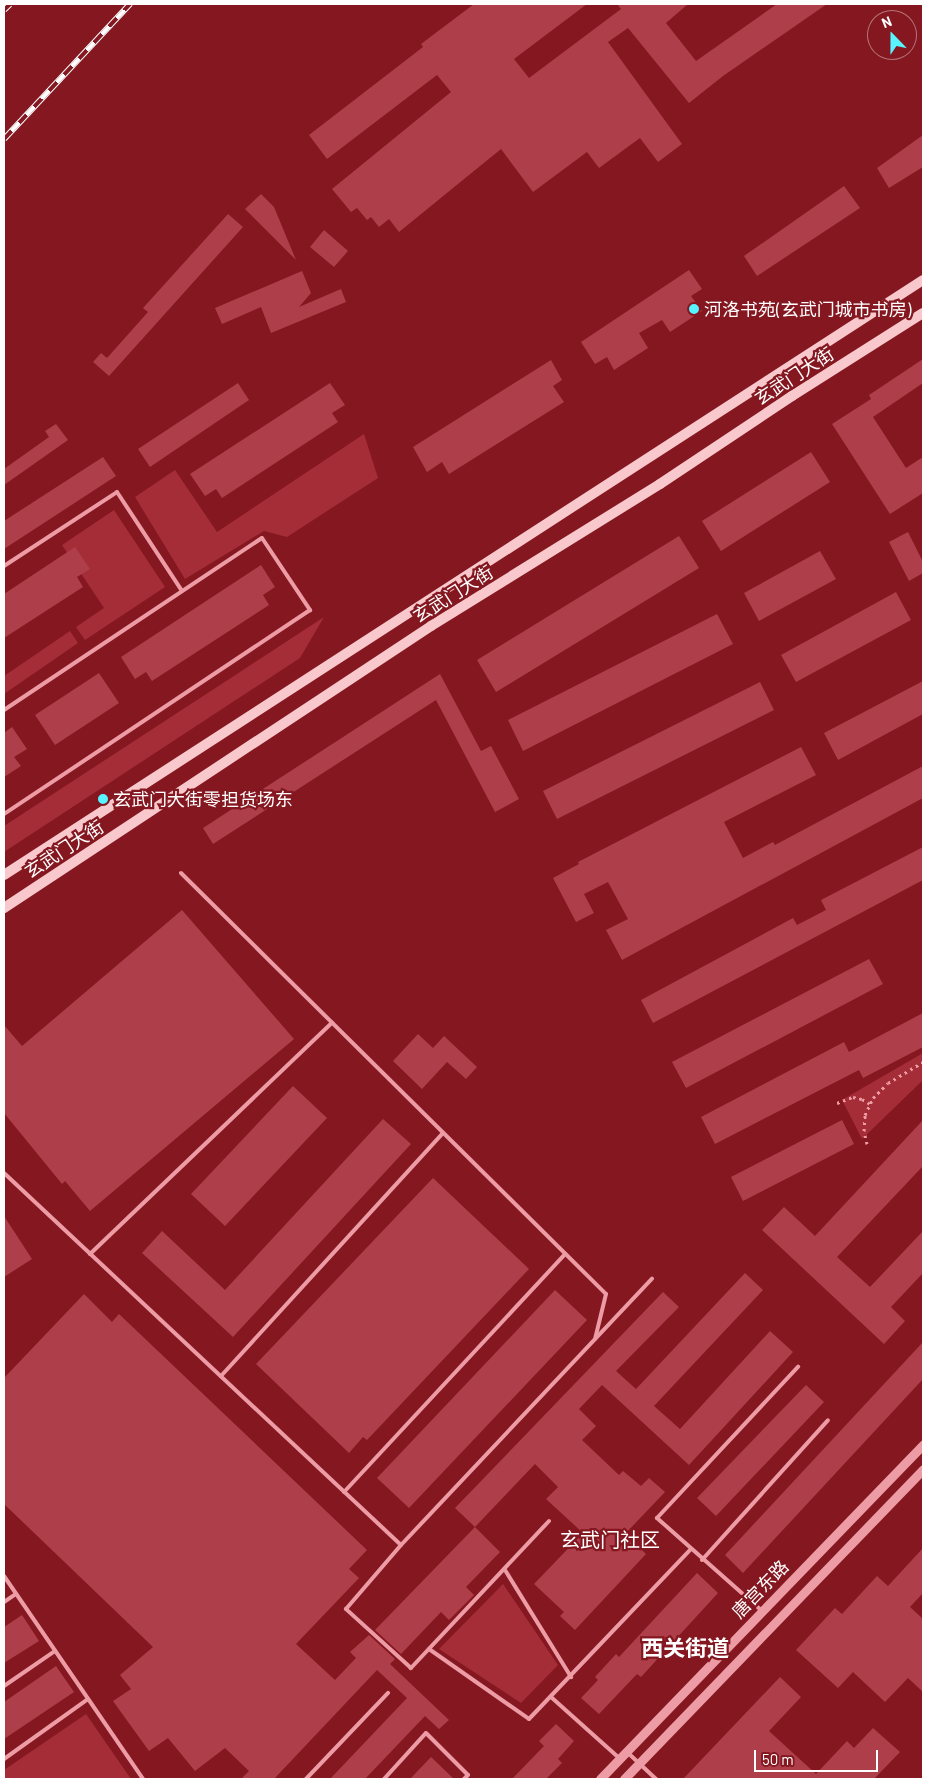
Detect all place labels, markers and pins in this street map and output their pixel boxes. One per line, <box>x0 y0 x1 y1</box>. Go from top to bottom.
place label: 河洛书苑(玄武门城市书房) <box>704 298 911 320</box>
marker: 河洛书苑(玄武门城市书房) <box>688 303 700 315</box>
place label: 玄武门大街零担货场东 <box>113 788 293 810</box>
marker: 玄武门大街零担货场东 <box>97 793 109 805</box>

